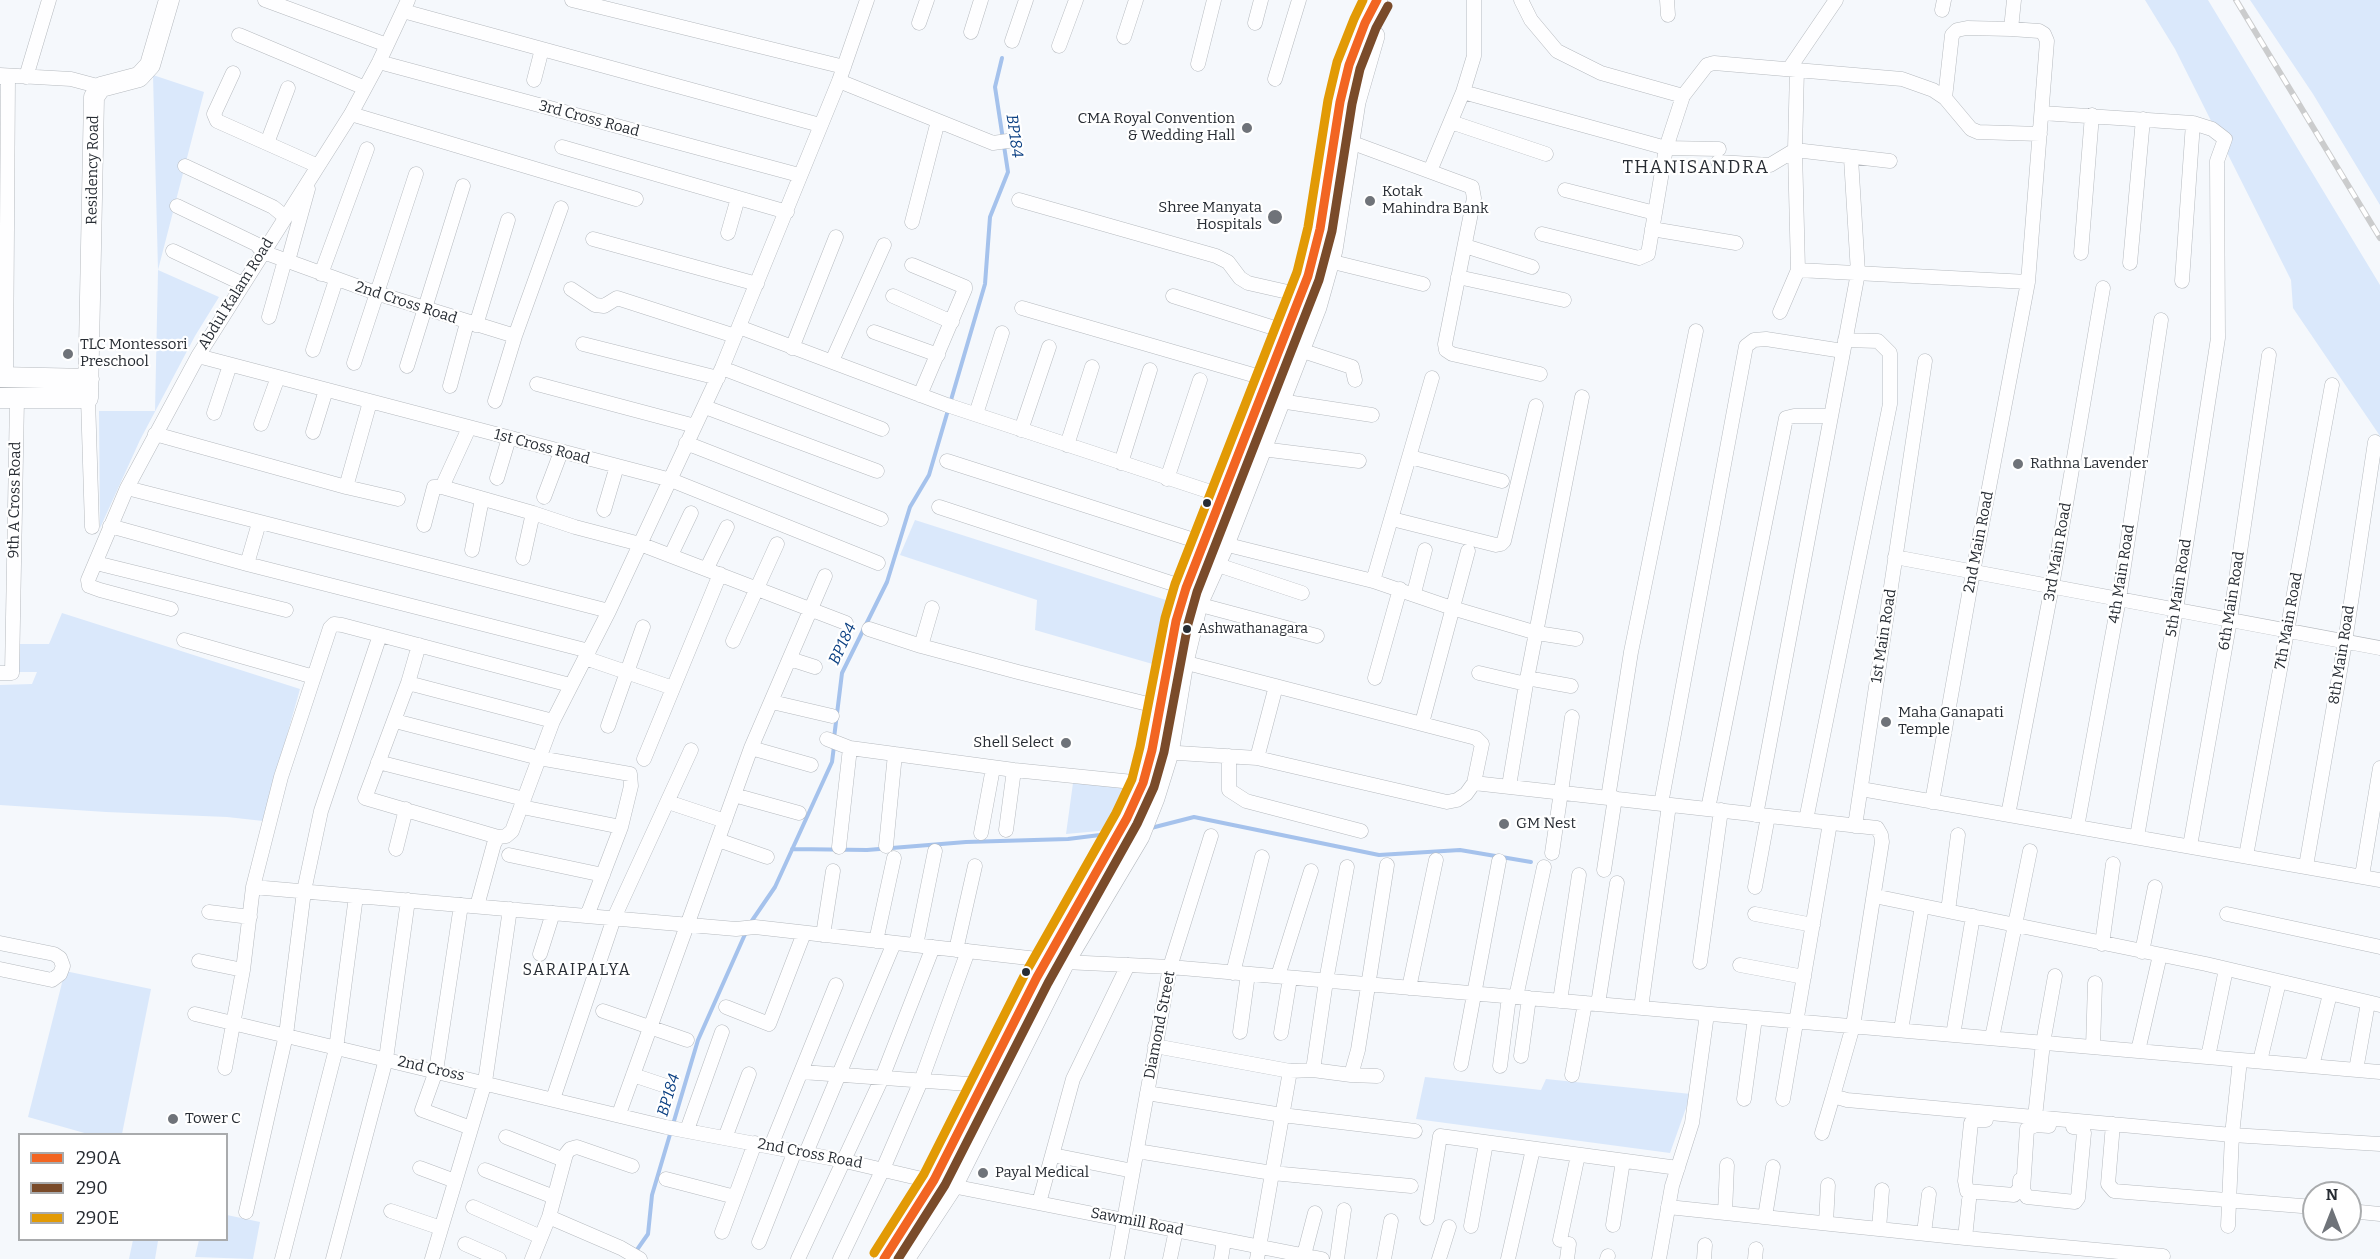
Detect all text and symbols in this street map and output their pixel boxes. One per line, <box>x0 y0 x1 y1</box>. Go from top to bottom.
street label: 3rd Cross Road <box>537 97 641 141</box>
place label: CMA Royal Convention & Wedding Hall <box>1077 110 1235 145</box>
water label: BP184 <box>1001 113 1027 159</box>
street label: Residency Road <box>83 115 103 225</box>
marker: CMA Royal Convention & Wedding Hall <box>1240 121 1254 135</box>
district label: THANISANDRA <box>1623 157 1769 179</box>
place label: Kotak Mahindra Bank <box>1382 183 1488 218</box>
marker: Kotak Mahindra Bank <box>1363 194 1377 208</box>
place label: Shree Manyata Hospitals <box>1158 199 1262 234</box>
marker: Shree Manyata Hospitals <box>1266 208 1284 226</box>
street label: Abdul Kalam Road <box>195 235 277 353</box>
street label: 2nd Cross Road <box>353 278 459 328</box>
place label: TLC Montessori Preschool <box>80 336 187 371</box>
marker: TLC Montessori Preschool <box>61 347 75 361</box>
street label: 1st Cross Road <box>492 426 592 468</box>
street label: 9th A Cross Road <box>5 441 25 559</box>
place label: Rathna Lavender <box>2030 455 2148 473</box>
marker: Rathna Lavender <box>2011 457 2025 471</box>
street label: 2nd Main Road <box>1960 490 1998 594</box>
unlabelled marker <box>1201 497 1213 509</box>
street label: 3rd Main Road <box>2040 501 2076 603</box>
street label: 4th Main Road <box>2105 523 2139 625</box>
street label: 5th Main Road <box>2162 538 2196 638</box>
street label: 6th Main Road <box>2215 550 2249 652</box>
street label: 7th Main Road <box>2272 571 2306 671</box>
street label: 1st Main Road <box>1868 588 1900 684</box>
street label: 8th Main Road <box>2325 604 2359 706</box>
water label: BP184 <box>825 620 861 668</box>
place label: Ashwathanagara <box>1198 621 1308 637</box>
marker: Ashwathanagara <box>1181 623 1193 635</box>
place label: Maha Ganapati Temple <box>1898 704 2004 739</box>
marker: Maha Ganapati Temple <box>1879 715 1893 729</box>
place label: Shell Select <box>973 734 1054 752</box>
marker: Shell Select <box>1059 736 1073 750</box>
place label: GM Nest <box>1516 815 1576 833</box>
marker: GM Nest <box>1497 817 1511 831</box>
district label: SARAIPALYA <box>523 961 631 981</box>
unlabelled marker <box>1020 966 1032 978</box>
street label: Diamond Street <box>1141 969 1179 1081</box>
street label: 2nd Cross <box>396 1053 466 1085</box>
water label: BP184 <box>653 1071 685 1119</box>
place label: Tower C <box>185 1110 241 1128</box>
marker: Tower C <box>166 1112 180 1126</box>
legend <box>18 1133 228 1241</box>
street label: 2nd Cross Road <box>756 1135 864 1173</box>
text: 290A <box>76 1147 121 1169</box>
place label: Payal Medical <box>995 1164 1089 1182</box>
marker: Payal Medical <box>976 1166 990 1180</box>
text: 290 <box>76 1177 108 1199</box>
north arrow <box>2302 1181 2362 1241</box>
text: N <box>2326 1185 2338 1204</box>
street label: Sawmill Road <box>1089 1204 1185 1240</box>
text: 290E <box>76 1207 119 1229</box>

